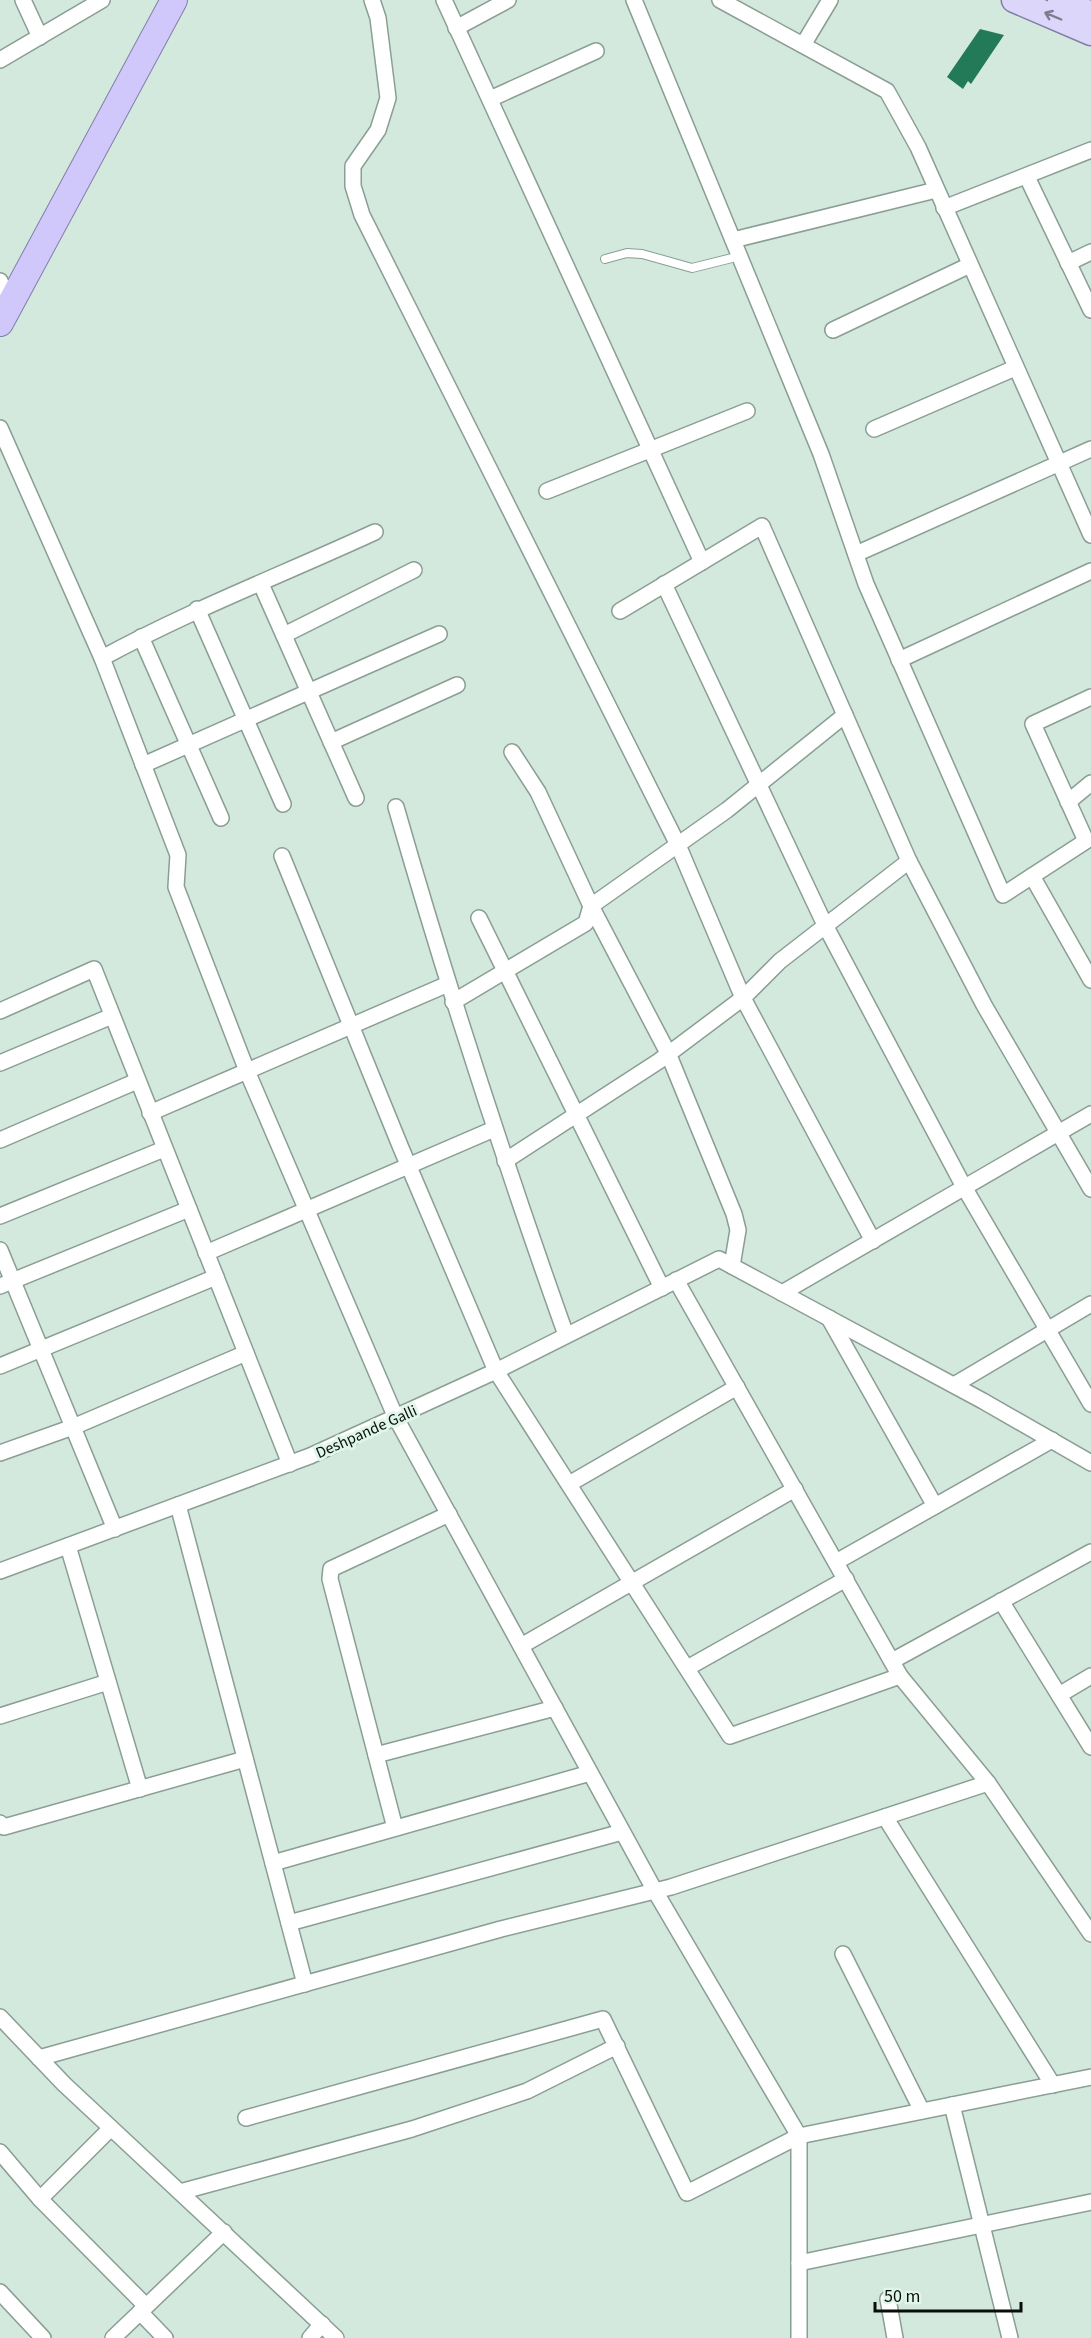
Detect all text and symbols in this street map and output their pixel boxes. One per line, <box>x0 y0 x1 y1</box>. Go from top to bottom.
one-way arrow <box>1044 10 1062 22</box>
street label: Deshpande Galli <box>312 1400 421 1464</box>
scale bar <box>875 2275 1020 2313</box>
text: 50 m <box>884 2284 920 2309</box>

